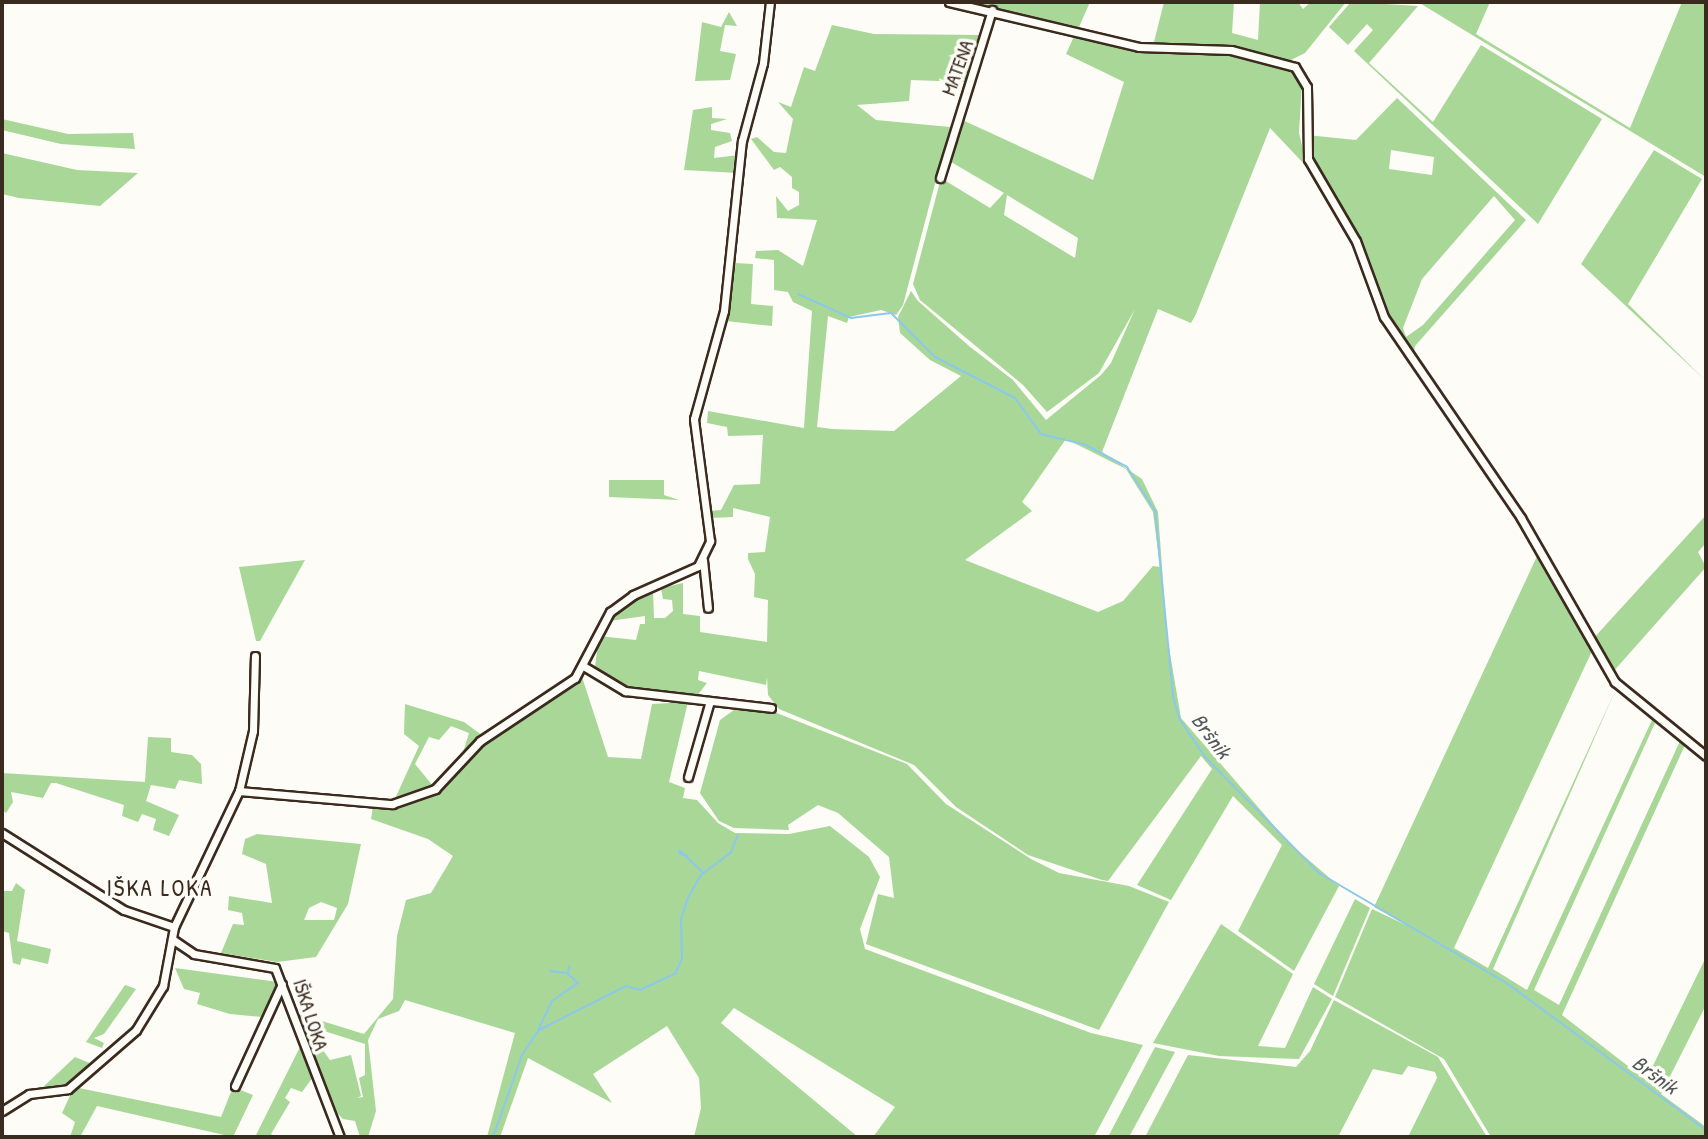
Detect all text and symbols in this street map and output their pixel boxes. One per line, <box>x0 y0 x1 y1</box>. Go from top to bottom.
street label: MATENA <box>937 37 979 99</box>
water label: Bršnik <box>1186 709 1236 763</box>
district label: IŠKA LOKA <box>108 874 212 902</box>
street label: IŠKA LOKA <box>288 976 332 1054</box>
water label: Bršnik <box>1627 1050 1683 1100</box>

